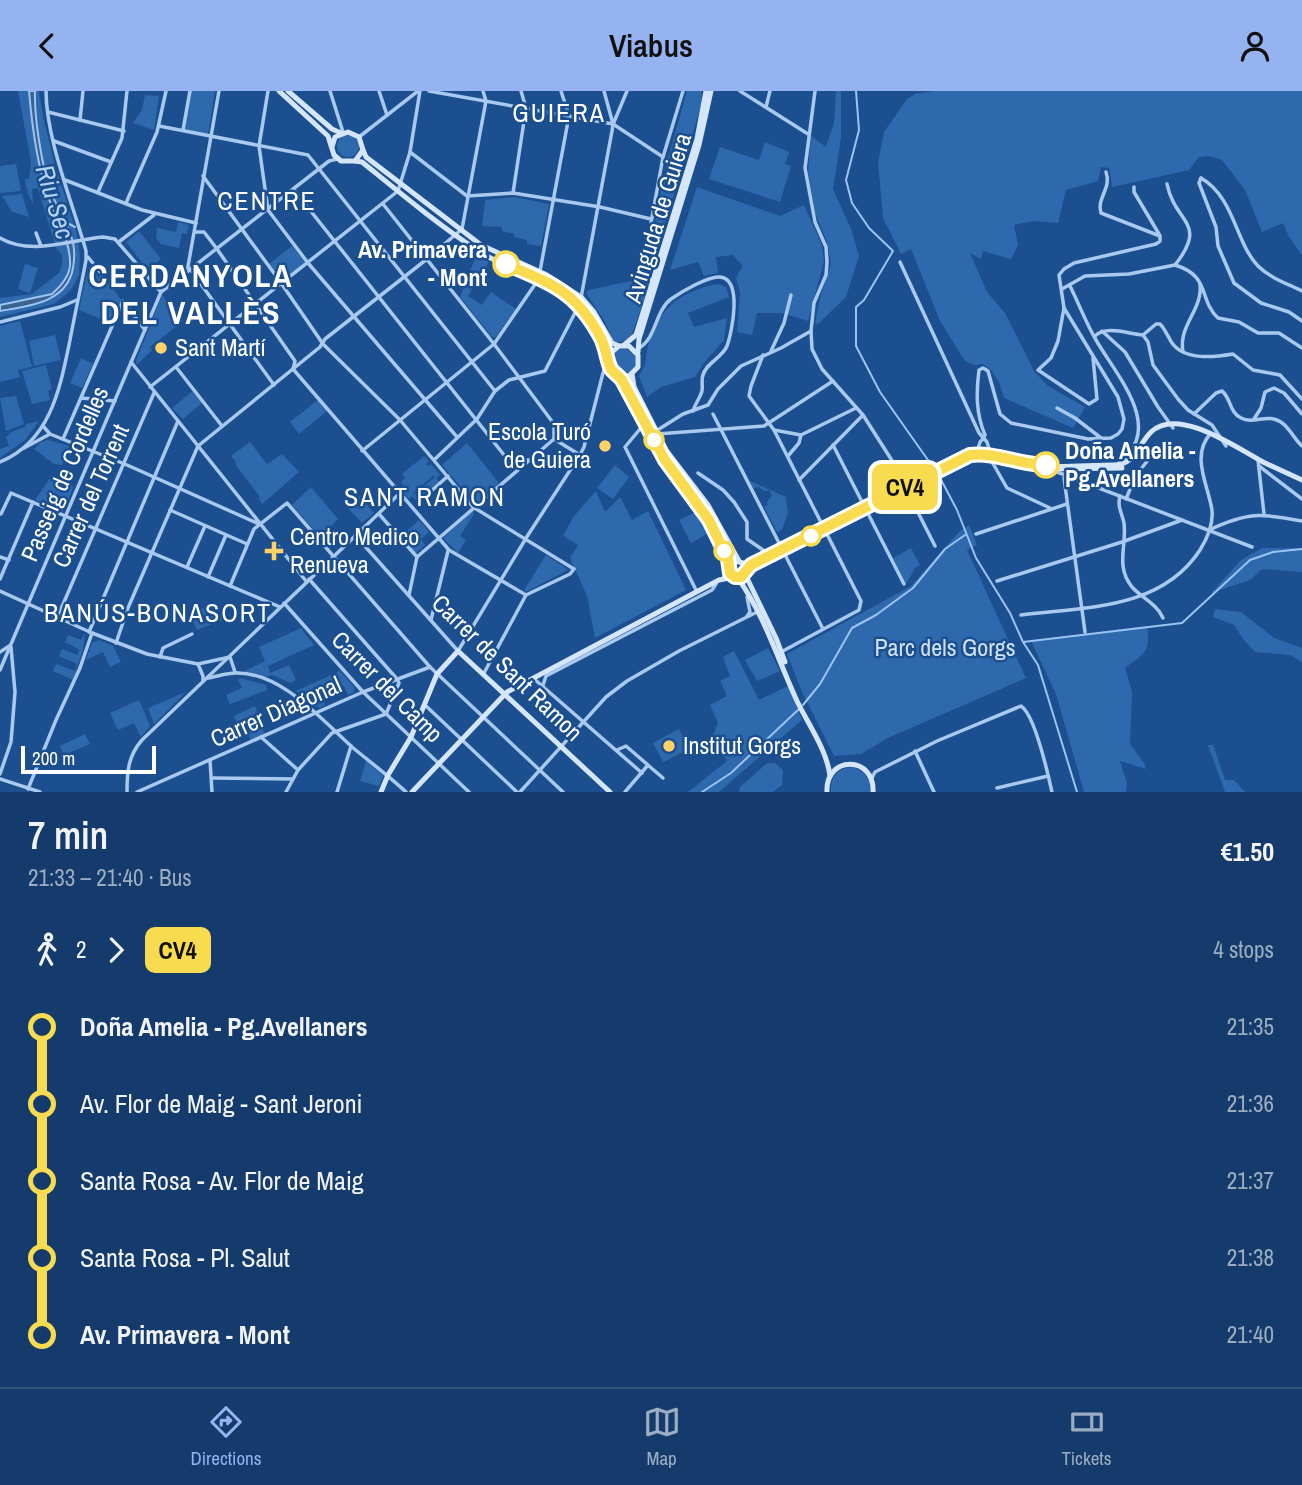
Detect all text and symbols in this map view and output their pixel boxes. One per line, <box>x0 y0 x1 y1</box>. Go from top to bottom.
text: Viabus <box>609 24 693 67</box>
icon: back <box>28 27 66 65</box>
icon: person <box>1236 27 1274 65</box>
district label: GUIERA <box>512 95 606 130</box>
street label: Avinguda de Guiera <box>616 129 698 307</box>
water label: Riu Sec <box>28 160 83 244</box>
district label: CENTRE <box>217 183 317 218</box>
place label: Av. Primavera - Mont <box>358 233 487 293</box>
marker: Av. Primavera - Mont <box>493 251 519 277</box>
district label: CERDANYOLA DEL VALLÈS <box>88 254 294 334</box>
place label: Sant Martí <box>175 331 266 363</box>
marker: Sant Martí <box>153 340 169 356</box>
street label: Passeig de Cordelles <box>13 381 115 566</box>
place label: Escola Turó de Guiera <box>488 415 591 475</box>
street label: Carrer del Torrent <box>44 418 136 572</box>
unlabelled marker <box>644 430 664 450</box>
place label: Doña Amelia - Pg.Avellaners <box>1065 434 1196 494</box>
marker: Escola Turó de Guiera <box>597 438 613 454</box>
marker: Doña Amelia - Pg.Avellaners <box>1033 452 1059 478</box>
line badge: CV4 <box>865 464 945 510</box>
text: CV4 <box>886 471 924 503</box>
district label: SANT RAMON <box>344 479 506 514</box>
place label: Centro Medico Renueva <box>290 520 419 580</box>
unlabelled marker <box>801 526 821 546</box>
marker: Centro Medico Renueva <box>264 541 284 561</box>
unlabelled marker <box>714 541 734 561</box>
street label: Carrer de Sant Ramon <box>425 587 590 748</box>
district label: BANÚS-BONASORT <box>44 595 272 630</box>
street label: Carrer del Camp <box>325 624 450 749</box>
park label: Parc dels Gorgs <box>874 631 1016 663</box>
street label: Carrer Diagonal <box>205 668 346 754</box>
place label: Institut Gorgs <box>683 729 801 761</box>
marker: Institut Gorgs <box>661 738 677 754</box>
scale bar <box>21 743 156 775</box>
text: 200 m <box>32 745 75 771</box>
text: 7 min <box>28 810 108 861</box>
text: €1.50 <box>1221 834 1274 869</box>
text: 21:33 – 21:40 · Bus <box>28 862 192 893</box>
icon: walk <box>28 931 66 969</box>
icon: forward <box>97 931 135 969</box>
text: 2 <box>76 934 87 965</box>
text: CV4 <box>159 934 197 966</box>
text: 4 stops <box>1213 934 1274 965</box>
text: Doña Amelia - Pg.Avellaners <box>80 1009 368 1044</box>
text: 21:35 <box>1227 1011 1274 1042</box>
text: Av. Flor de Maig - Sant Jeroni <box>80 1086 363 1121</box>
text: 21:36 <box>1227 1088 1274 1119</box>
text: Santa Rosa - Av. Flor de Maig <box>80 1163 364 1198</box>
text: 21:37 <box>1227 1165 1274 1196</box>
text: Santa Rosa - Pl. Salut <box>80 1240 290 1275</box>
text: 21:38 <box>1227 1242 1274 1273</box>
text: Av. Primavera - Mont <box>80 1317 290 1352</box>
text: 21:40 <box>1227 1319 1274 1350</box>
tab: Directions <box>191 1403 262 1471</box>
tab: Map <box>643 1403 681 1471</box>
tab: Tickets <box>1062 1403 1111 1471</box>

